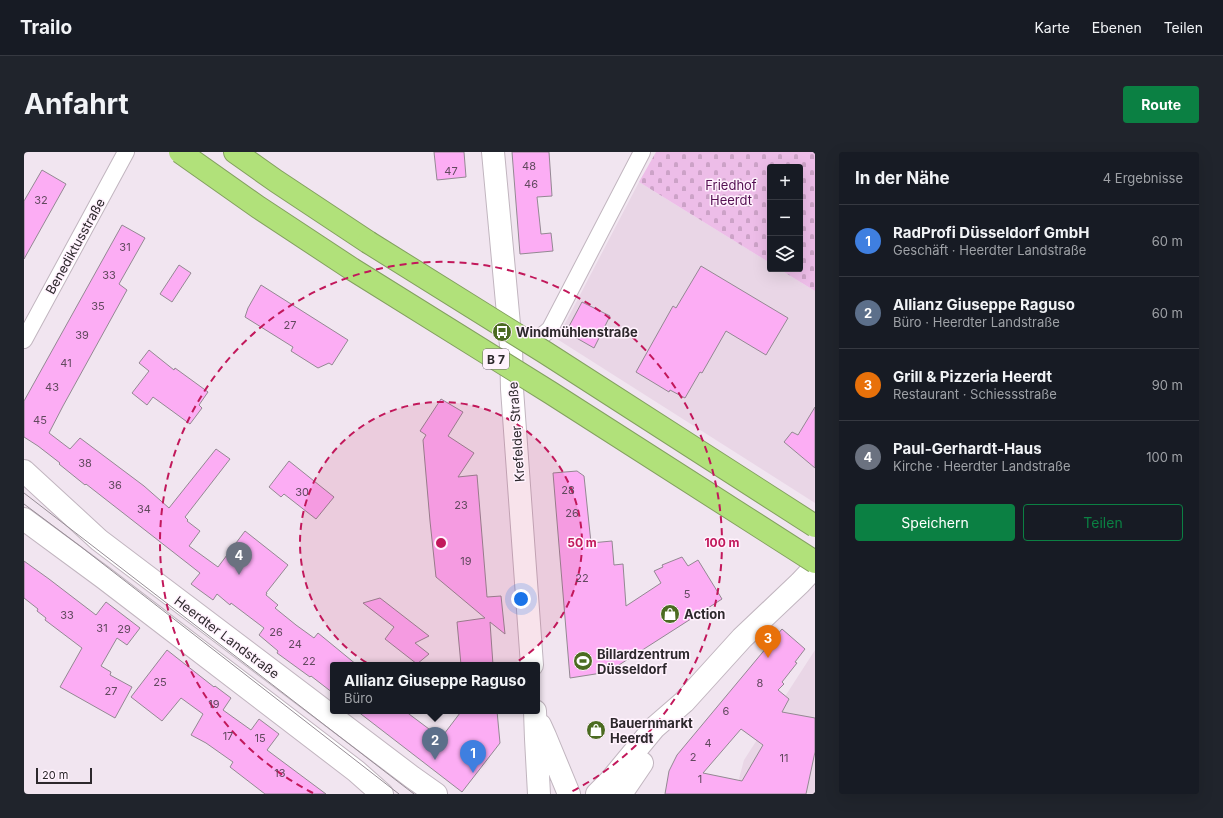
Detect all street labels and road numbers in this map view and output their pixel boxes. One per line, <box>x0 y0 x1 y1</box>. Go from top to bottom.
street label: Benediktusstraße <box>42 195 108 297</box>
road number: B 7 <box>483 349 509 369</box>
street label: Krefelder Straße <box>505 381 527 483</box>
street label: Heerdter Landstraße <box>171 592 283 682</box>

